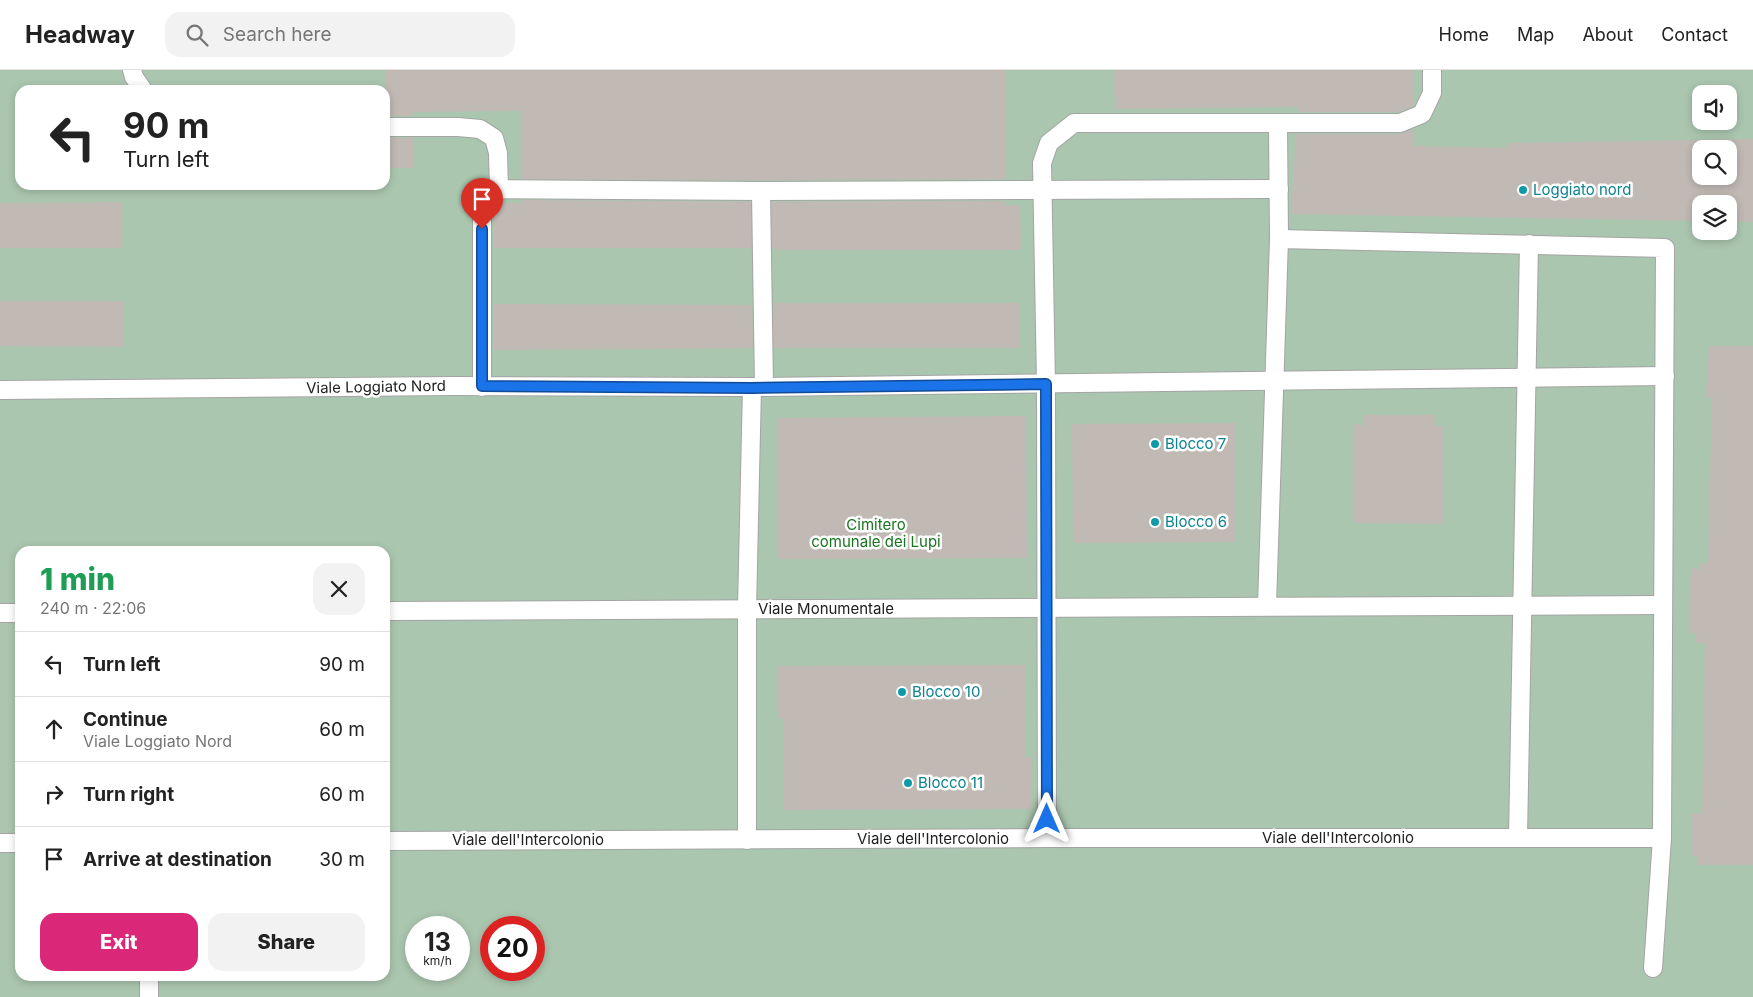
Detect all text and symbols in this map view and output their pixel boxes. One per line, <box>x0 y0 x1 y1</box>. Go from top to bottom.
search box <box>165 12 515 57</box>
text: Headway <box>25 20 135 49</box>
icon: search <box>183 21 211 49</box>
text: Search here <box>223 23 331 46</box>
text: Home <box>1439 24 1489 45</box>
text: Map <box>1517 24 1554 45</box>
text: About <box>1582 24 1633 45</box>
text: Contact <box>1661 24 1728 45</box>
map controls <box>1692 85 1737 240</box>
button: sound <box>1692 85 1737 130</box>
text: 90 m <box>123 104 210 146</box>
icon: left <box>40 105 105 170</box>
button: search <box>1692 140 1737 185</box>
text: Turn left <box>123 146 209 172</box>
pin <box>461 178 503 229</box>
place label: Loggiato nord <box>1533 180 1631 199</box>
marker: Loggiato nord <box>1517 184 1529 196</box>
icon: arrive <box>468 185 496 213</box>
button: layers <box>1692 195 1737 240</box>
street label: Viale Loggiato Nord <box>306 376 446 397</box>
place label: Blocco 7 <box>1165 434 1226 453</box>
marker: Blocco 7 <box>1149 438 1161 450</box>
place label: Blocco 6 <box>1165 512 1227 531</box>
park label: Cimitero comunale dei Lupi <box>811 515 941 551</box>
marker: Blocco 6 <box>1149 516 1161 528</box>
text: 1 min <box>40 561 115 597</box>
button: close <box>313 563 365 615</box>
text: 240 m · 22:06 <box>40 598 146 618</box>
street label: Viale Monumentale <box>758 599 894 618</box>
icon: left <box>40 650 68 678</box>
text: Turn left <box>83 653 161 676</box>
text: 90 m <box>319 653 365 676</box>
place label: Blocco 10 <box>912 682 980 701</box>
marker: Blocco 10 <box>896 686 908 698</box>
text: Continue <box>83 708 168 731</box>
icon: ahead <box>40 715 68 743</box>
text: 60 m <box>319 718 365 741</box>
text: Viale Loggiato Nord <box>83 731 232 751</box>
place label: Blocco 11 <box>918 773 983 792</box>
marker: Blocco 11 <box>902 777 914 789</box>
icon: right <box>40 780 68 808</box>
text: Turn right <box>83 783 174 806</box>
text: 60 m <box>319 783 365 806</box>
position arrow <box>1020 792 1072 844</box>
street label: Viale dell'Intercolonio <box>1262 828 1414 847</box>
street label: Viale dell'Intercolonio <box>857 829 1009 848</box>
street label: Viale dell'Intercolonio <box>452 830 604 849</box>
icon: arrive <box>40 845 68 873</box>
text: Arrive at destination <box>83 848 272 871</box>
text: 30 m <box>319 848 365 871</box>
button: Exit <box>40 913 198 971</box>
button: Share <box>208 913 365 971</box>
speed limit sign: 20 <box>480 916 545 981</box>
text: 13 <box>424 927 451 957</box>
text: km/h <box>423 953 452 968</box>

